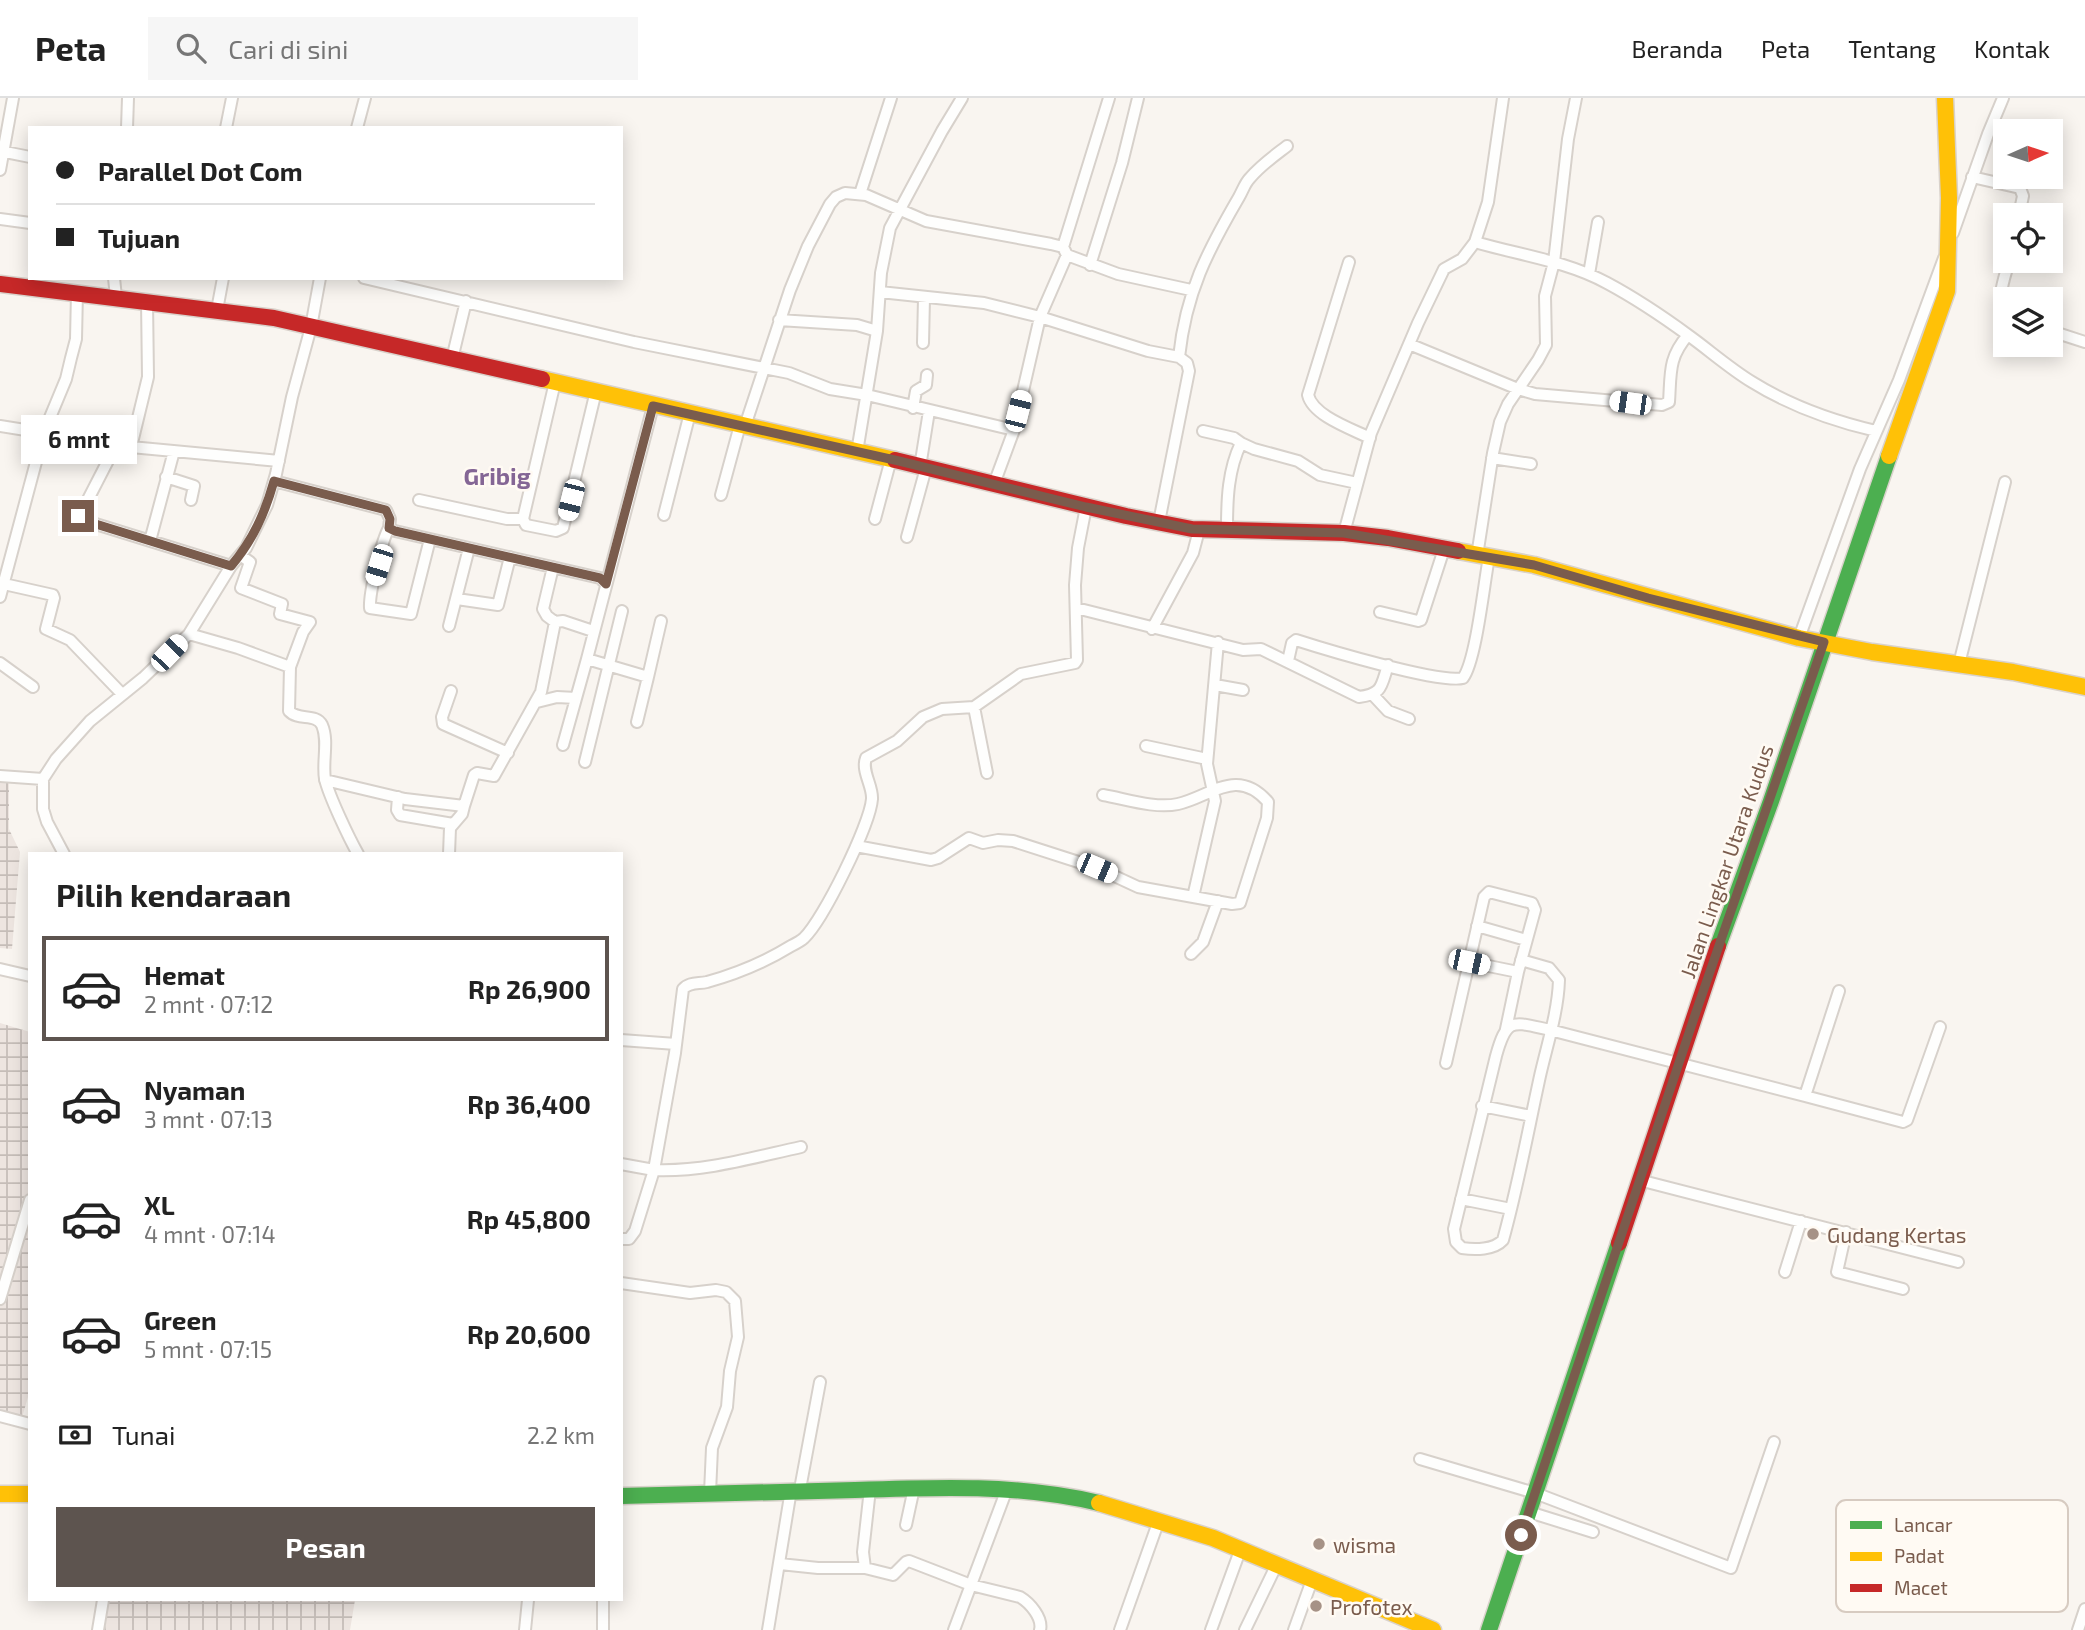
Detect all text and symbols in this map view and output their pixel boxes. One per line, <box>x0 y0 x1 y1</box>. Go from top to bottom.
search box <box>148 17 638 80</box>
text: Peta <box>35 28 106 68</box>
icon: search <box>172 29 210 67</box>
text: Cari di sini <box>228 33 348 64</box>
text: Beranda <box>1632 34 1723 63</box>
text: Peta <box>1761 34 1810 63</box>
text: Tentang <box>1848 34 1936 63</box>
text: Kontak <box>1974 34 2050 63</box>
north arrow <box>1993 119 2063 189</box>
map controls <box>1993 119 2063 357</box>
text: Parallel Dot Com <box>98 155 303 186</box>
button: locate <box>1993 203 2063 273</box>
text: Tujuan <box>98 222 180 253</box>
button: layers <box>1993 287 2063 357</box>
car <box>1003 388 1034 434</box>
car <box>1608 390 1653 416</box>
callout: 6 mnt <box>20 414 136 464</box>
text: 6 mnt <box>48 425 110 453</box>
district label: Gribig <box>463 461 531 490</box>
car <box>556 477 587 523</box>
route end <box>62 500 94 532</box>
car <box>363 542 396 588</box>
car <box>147 631 192 675</box>
street label: Jalan Lingkar Utara Kudus <box>1674 741 1778 981</box>
car <box>1074 850 1121 886</box>
text: Pilih kendaraan <box>56 875 291 913</box>
car <box>1447 947 1492 977</box>
icon: car <box>60 957 123 1020</box>
text: Hemat <box>144 959 225 990</box>
text: Rp 26,900 <box>468 973 591 1004</box>
text: 2 mnt · 07:12 <box>144 990 273 1018</box>
icon: car <box>60 1072 123 1135</box>
text: Nyaman <box>144 1074 245 1105</box>
text: Rp 36,400 <box>467 1088 591 1119</box>
text: 3 mnt · 07:13 <box>144 1105 273 1133</box>
icon: car <box>60 1187 123 1250</box>
text: XL <box>144 1189 175 1220</box>
text: Rp 45,800 <box>467 1203 591 1234</box>
text: 4 mnt · 07:14 <box>144 1220 276 1248</box>
place label: Gudang Kertas <box>1827 1222 1966 1247</box>
marker: Gudang Kertas <box>1805 1226 1821 1242</box>
icon: car <box>60 1302 123 1365</box>
text: Green <box>144 1304 217 1335</box>
text: Rp 20,600 <box>467 1318 591 1349</box>
text: 5 mnt · 07:15 <box>144 1335 272 1363</box>
icon: cash <box>56 1416 94 1454</box>
text: Tunai <box>112 1419 175 1450</box>
text: 2.2 km <box>527 1421 595 1449</box>
legend <box>1836 1500 2068 1612</box>
button: Pesan <box>56 1507 595 1587</box>
text: Lancar <box>1894 1513 1953 1536</box>
route start <box>1505 1519 1537 1551</box>
place label: wisma <box>1333 1532 1396 1557</box>
marker: wisma <box>1311 1536 1327 1552</box>
text: Padat <box>1894 1544 1944 1567</box>
text: Macet <box>1894 1576 1948 1599</box>
place label: Profotex <box>1330 1594 1413 1619</box>
marker: Profotex <box>1308 1598 1324 1614</box>

